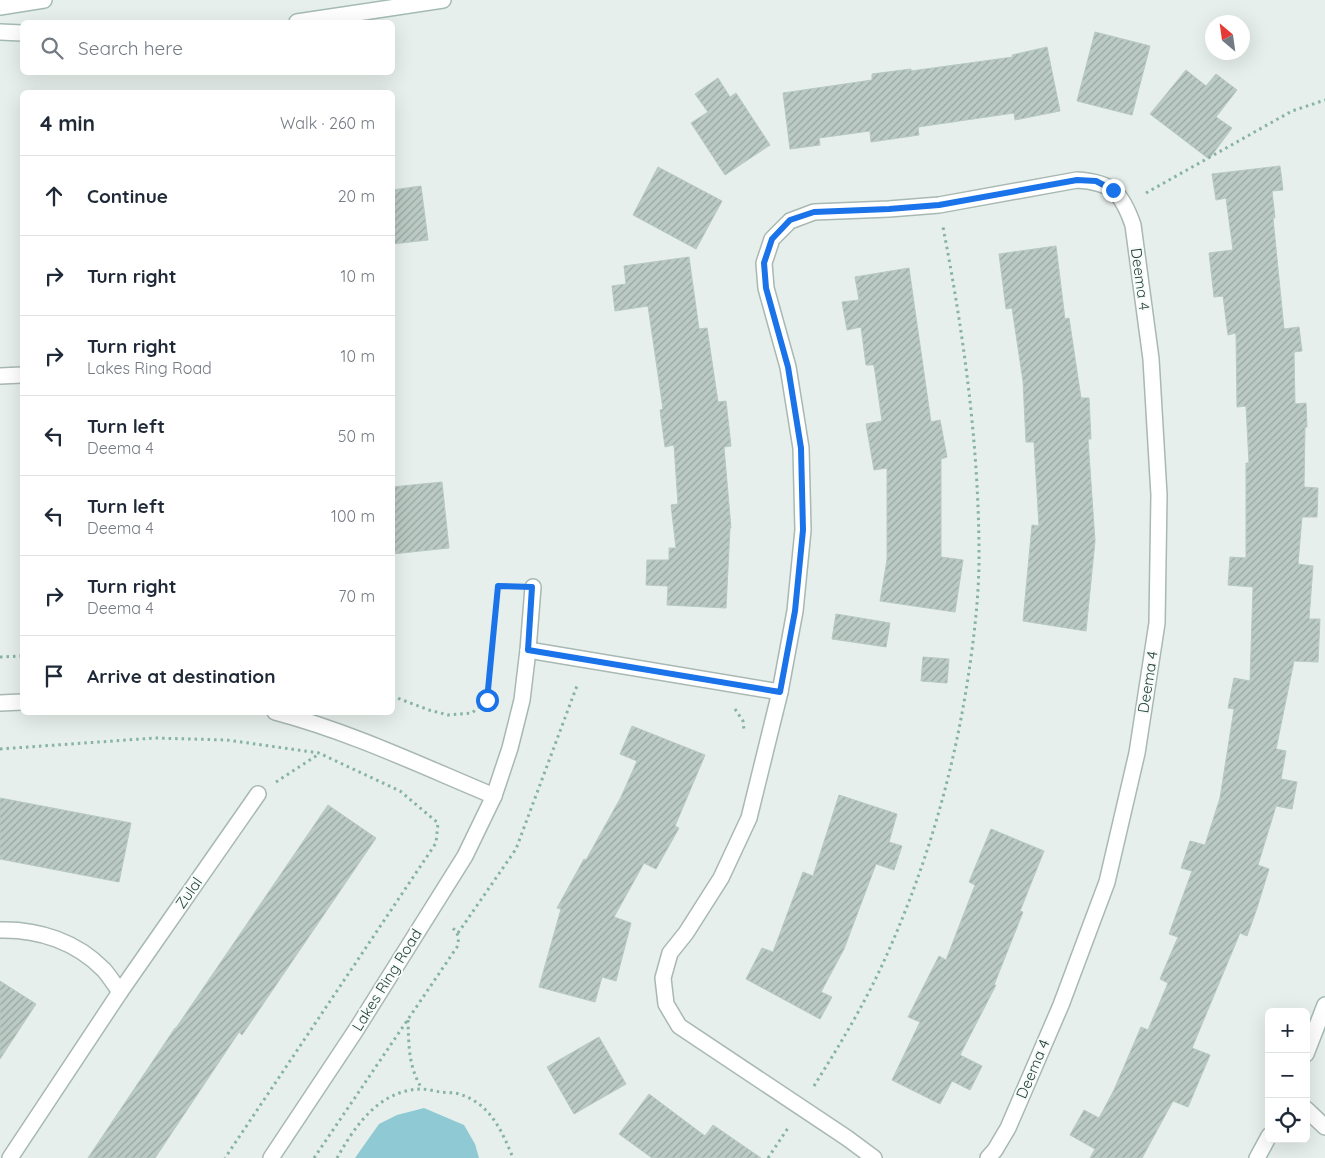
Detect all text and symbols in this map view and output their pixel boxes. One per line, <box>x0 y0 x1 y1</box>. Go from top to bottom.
north arrow <box>1205 15 1250 60</box>
search box <box>20 20 395 75</box>
icon: search <box>38 34 66 62</box>
text: Search here <box>78 36 183 60</box>
text: 4 min <box>40 110 95 136</box>
text: Walk · 260 m <box>280 113 375 133</box>
route end <box>1102 179 1125 202</box>
icon: ahead <box>40 182 68 210</box>
text: Continue <box>87 184 168 208</box>
text: 20 m <box>338 186 375 206</box>
street label: Deema 4 <box>1127 247 1154 311</box>
icon: right <box>40 262 68 290</box>
text: Turn right <box>87 264 176 288</box>
text: 10 m <box>341 266 375 286</box>
text: Turn right <box>87 334 176 358</box>
icon: right <box>40 342 68 370</box>
text: 10 m <box>341 346 375 366</box>
text: Lakes Ring Road <box>87 358 212 378</box>
text: Turn left <box>87 414 165 438</box>
icon: left <box>40 422 68 450</box>
text: 50 m <box>338 426 375 446</box>
text: Deema 4 <box>87 438 154 458</box>
text: Turn left <box>87 494 165 518</box>
icon: left <box>40 502 68 530</box>
text: 100 m <box>331 506 375 526</box>
text: Deema 4 <box>87 518 154 538</box>
text: Turn right <box>87 574 176 598</box>
icon: right <box>40 582 68 610</box>
text: 70 m <box>338 586 375 606</box>
text: Deema 4 <box>87 598 154 618</box>
street label: Deema 4 <box>1133 649 1162 714</box>
icon: arrive <box>40 662 68 690</box>
text: Arrive at destination <box>87 664 276 688</box>
route start <box>476 689 499 712</box>
street label: Zulal <box>171 873 206 912</box>
street label: Lakes Ring Road <box>348 925 426 1034</box>
map controls <box>1265 1008 1310 1143</box>
button: + <box>1265 1008 1310 1053</box>
street label: Deema 4 <box>1012 1036 1054 1101</box>
button: − <box>1265 1053 1310 1098</box>
button: locate <box>1265 1098 1310 1143</box>

